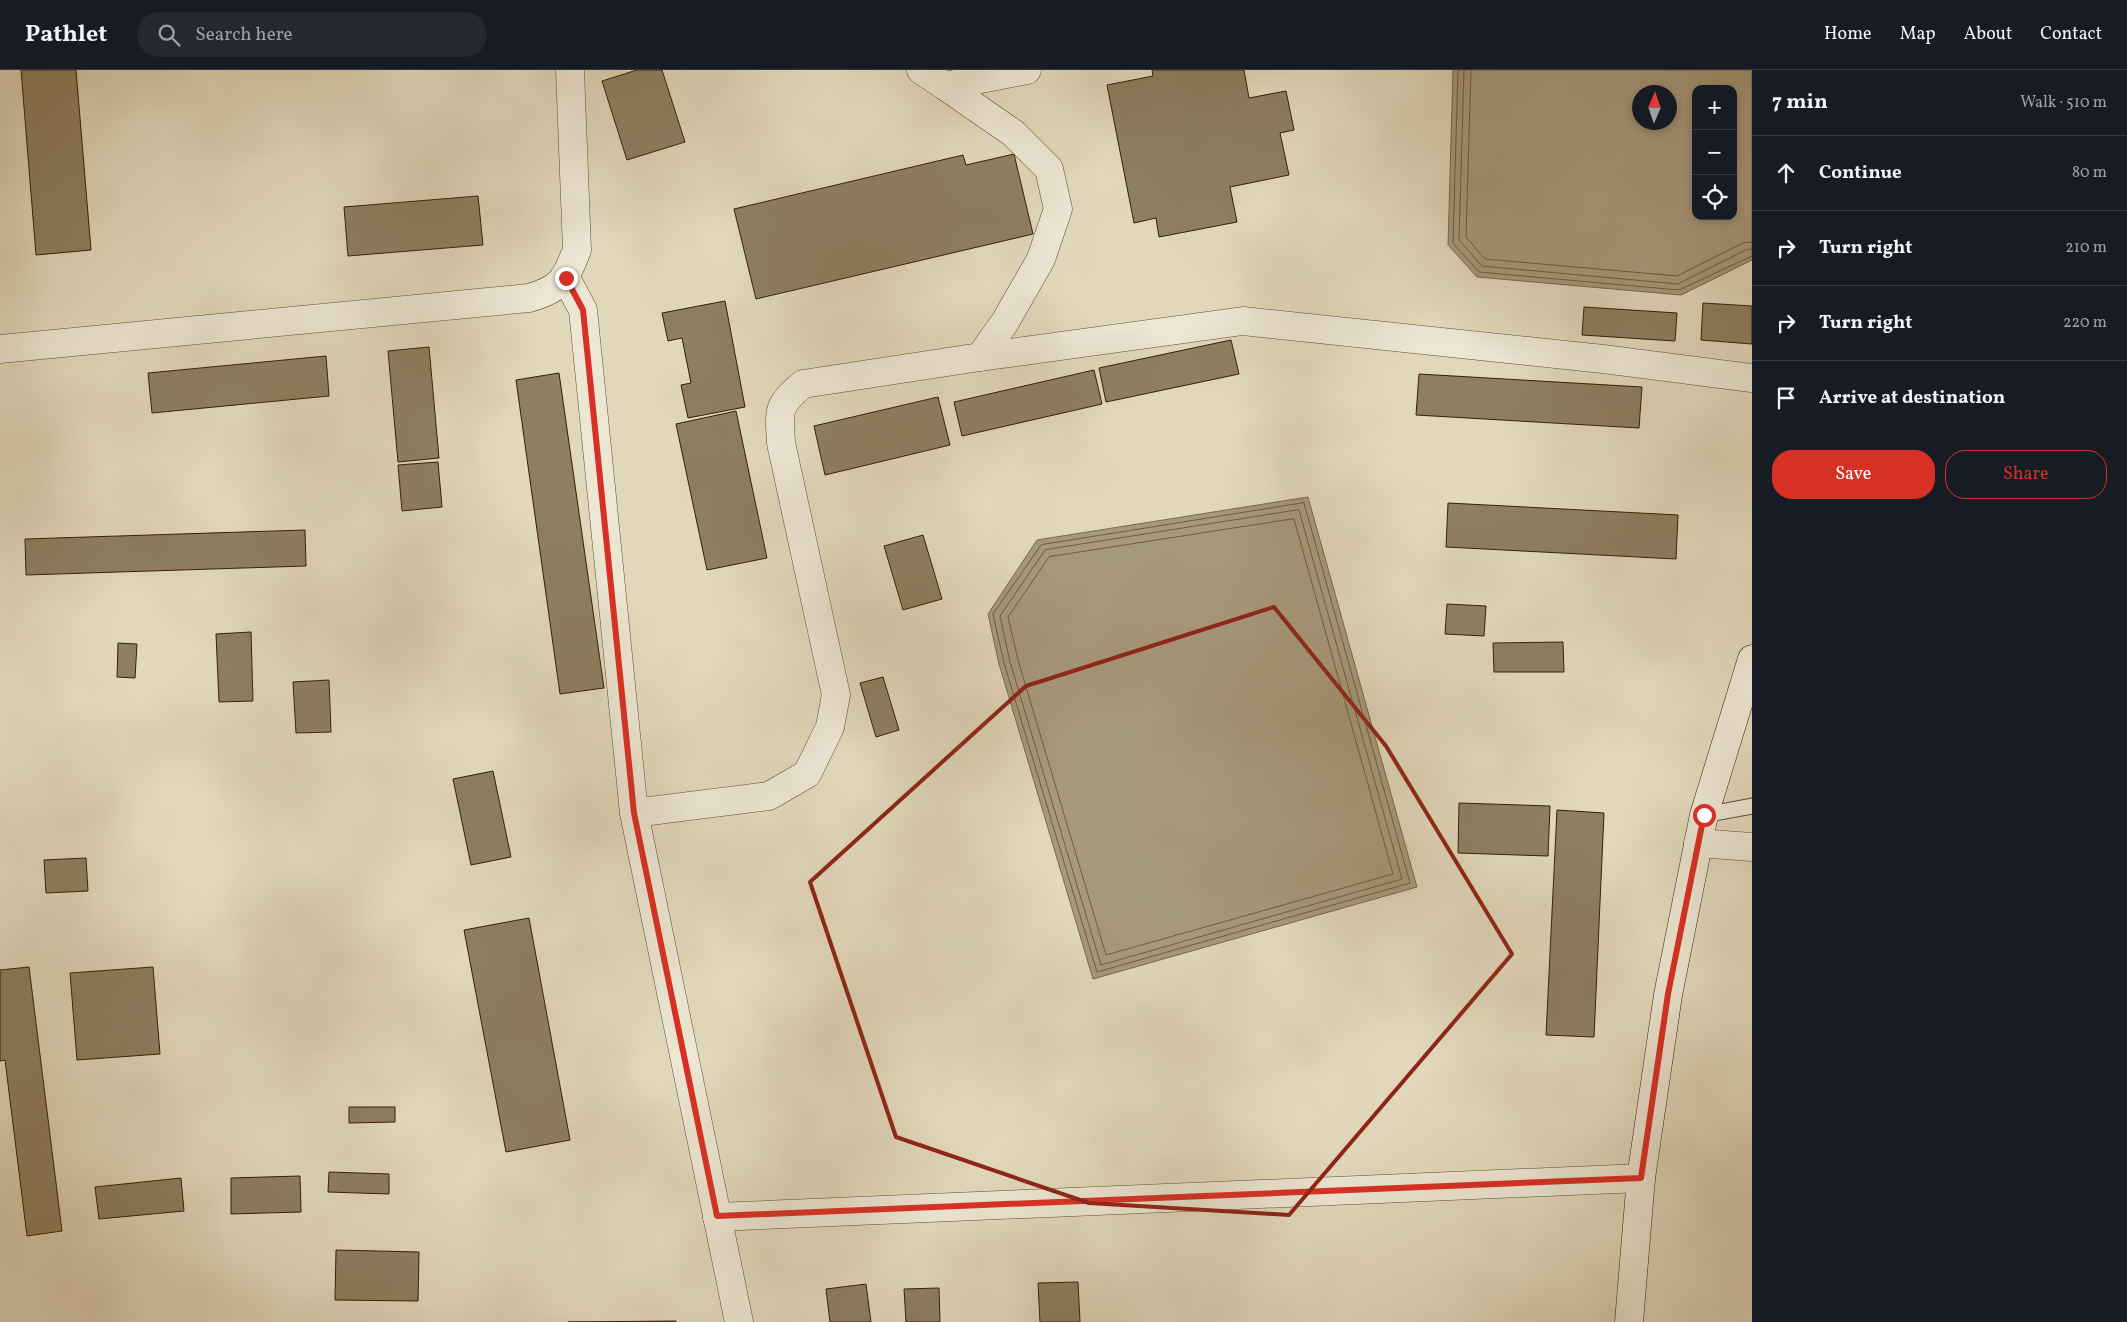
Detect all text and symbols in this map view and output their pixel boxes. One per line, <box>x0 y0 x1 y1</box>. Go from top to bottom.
search box <box>137 12 487 57</box>
text: Pathlet <box>25 18 107 52</box>
icon: search <box>155 21 183 49</box>
text: Search here <box>195 22 293 48</box>
text: Home <box>1824 22 1872 47</box>
text: Map <box>1900 22 1936 47</box>
text: About <box>1964 22 2012 47</box>
text: Contact <box>2040 22 2102 47</box>
north arrow <box>1632 85 1677 130</box>
map controls <box>1692 85 1737 220</box>
button: + <box>1692 85 1737 130</box>
text: 7 min <box>1772 88 1828 117</box>
text: Walk · 510 m <box>2020 92 2107 114</box>
button: − <box>1692 130 1737 175</box>
icon: ahead <box>1772 159 1800 187</box>
text: Continue <box>1819 160 1902 186</box>
text: 80 m <box>2072 162 2107 184</box>
button: locate <box>1692 175 1737 220</box>
icon: right <box>1772 234 1800 262</box>
text: Turn right <box>1819 235 1912 261</box>
text: 210 m <box>2065 237 2107 259</box>
route end <box>555 267 578 290</box>
icon: right <box>1772 309 1800 337</box>
text: Turn right <box>1819 310 1912 336</box>
text: 220 m <box>2063 312 2107 334</box>
icon: arrive <box>1772 384 1800 412</box>
text: Arrive at destination <box>1819 385 2005 411</box>
button: Save <box>1772 450 1935 499</box>
button: Share <box>1945 450 2107 499</box>
route start <box>1693 804 1716 827</box>

